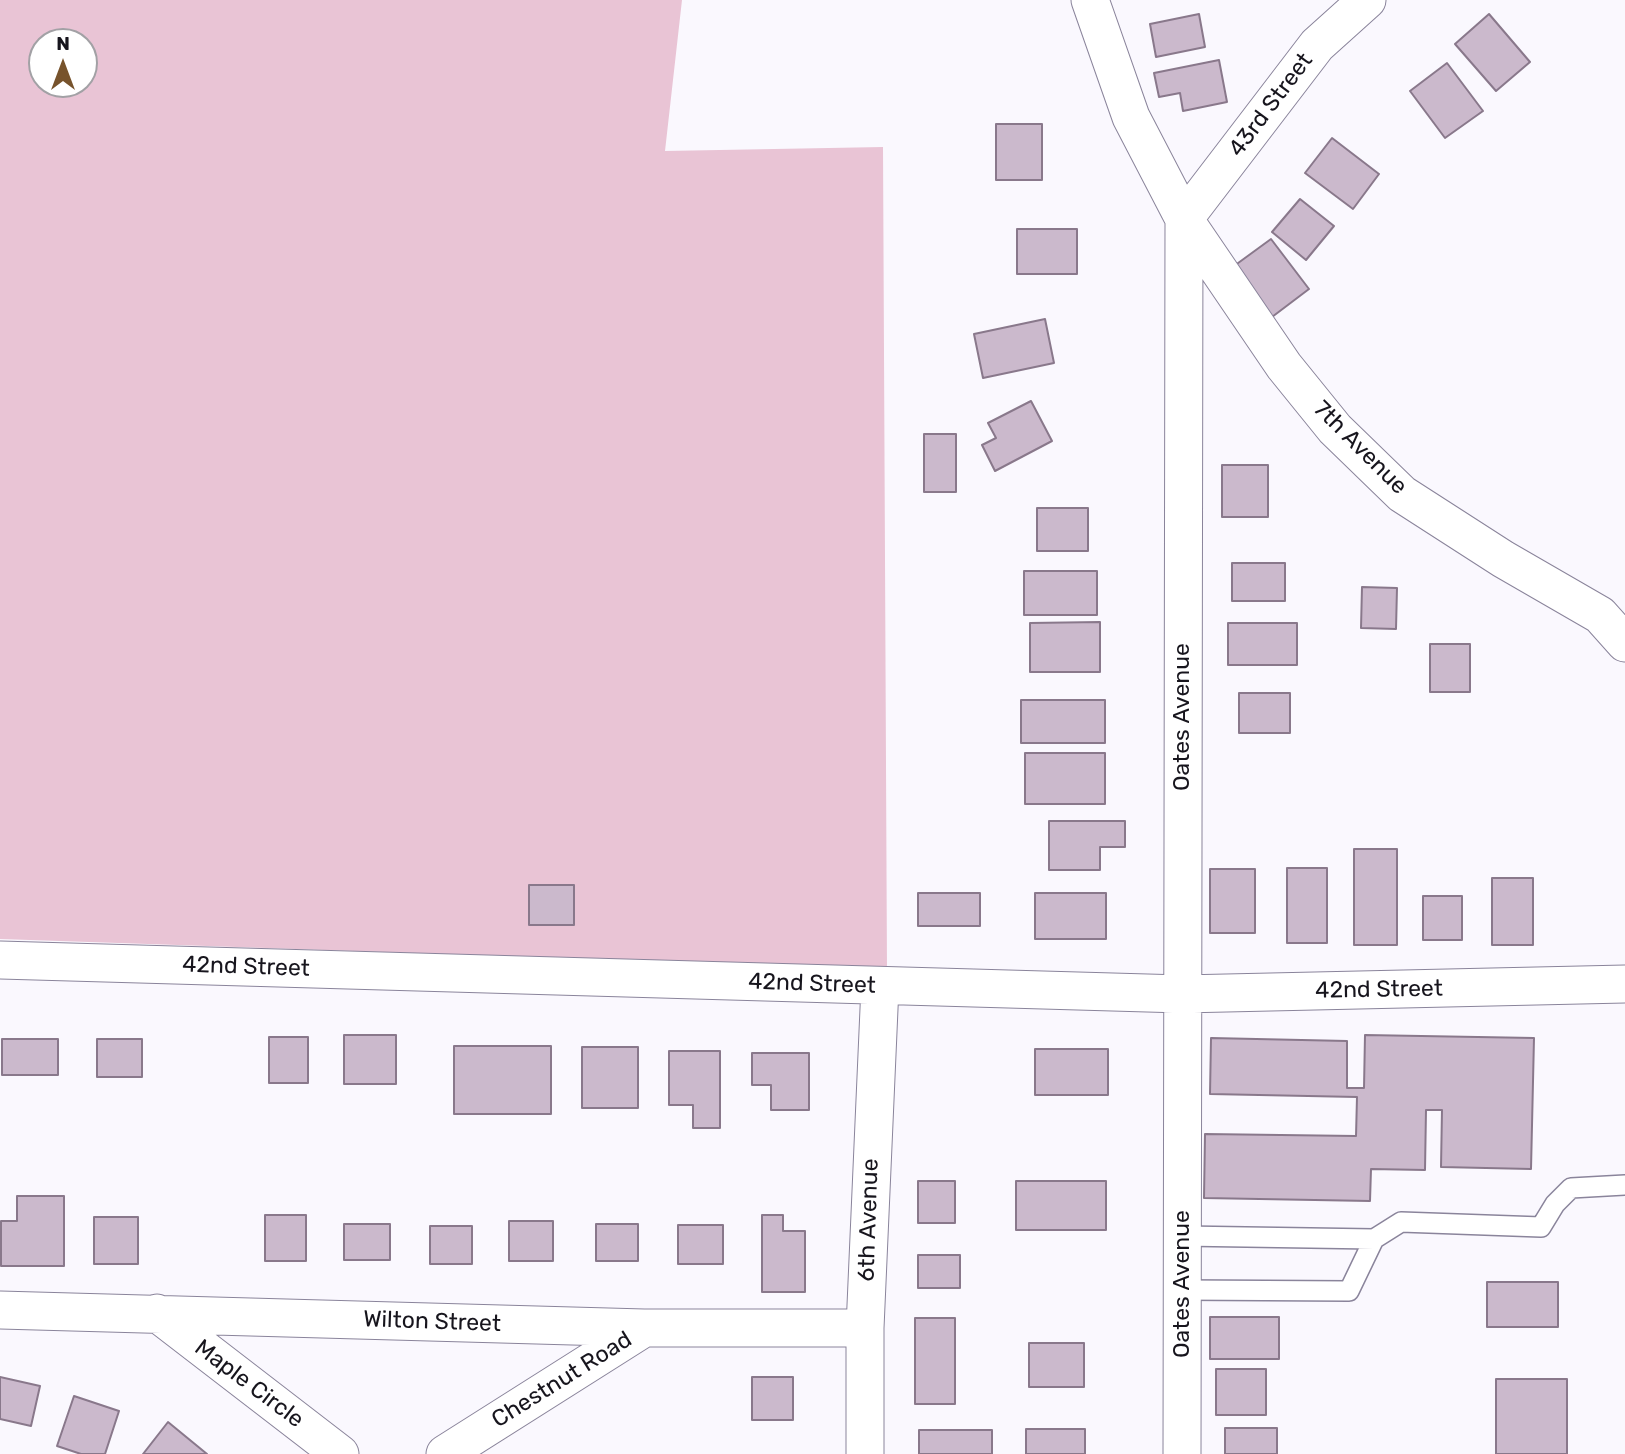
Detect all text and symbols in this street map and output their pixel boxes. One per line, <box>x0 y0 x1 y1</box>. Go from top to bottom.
north arrow <box>28 28 98 98</box>
text: N <box>56 32 70 55</box>
street label: 43rd Street <box>1223 48 1319 162</box>
street label: 7th Avenue <box>1307 395 1413 501</box>
street label: Oates Avenue <box>1168 643 1196 791</box>
street label: 42nd Street <box>182 951 310 983</box>
street label: 42nd Street <box>748 968 876 1000</box>
street label: 42nd Street <box>1315 975 1443 1005</box>
street label: 6th Avenue <box>853 1158 885 1282</box>
street label: Oates Avenue <box>1168 1210 1196 1358</box>
street label: Wilton Street <box>363 1306 501 1338</box>
street label: Chestnut Road <box>487 1326 637 1434</box>
street label: Maple Circle <box>189 1334 309 1434</box>

